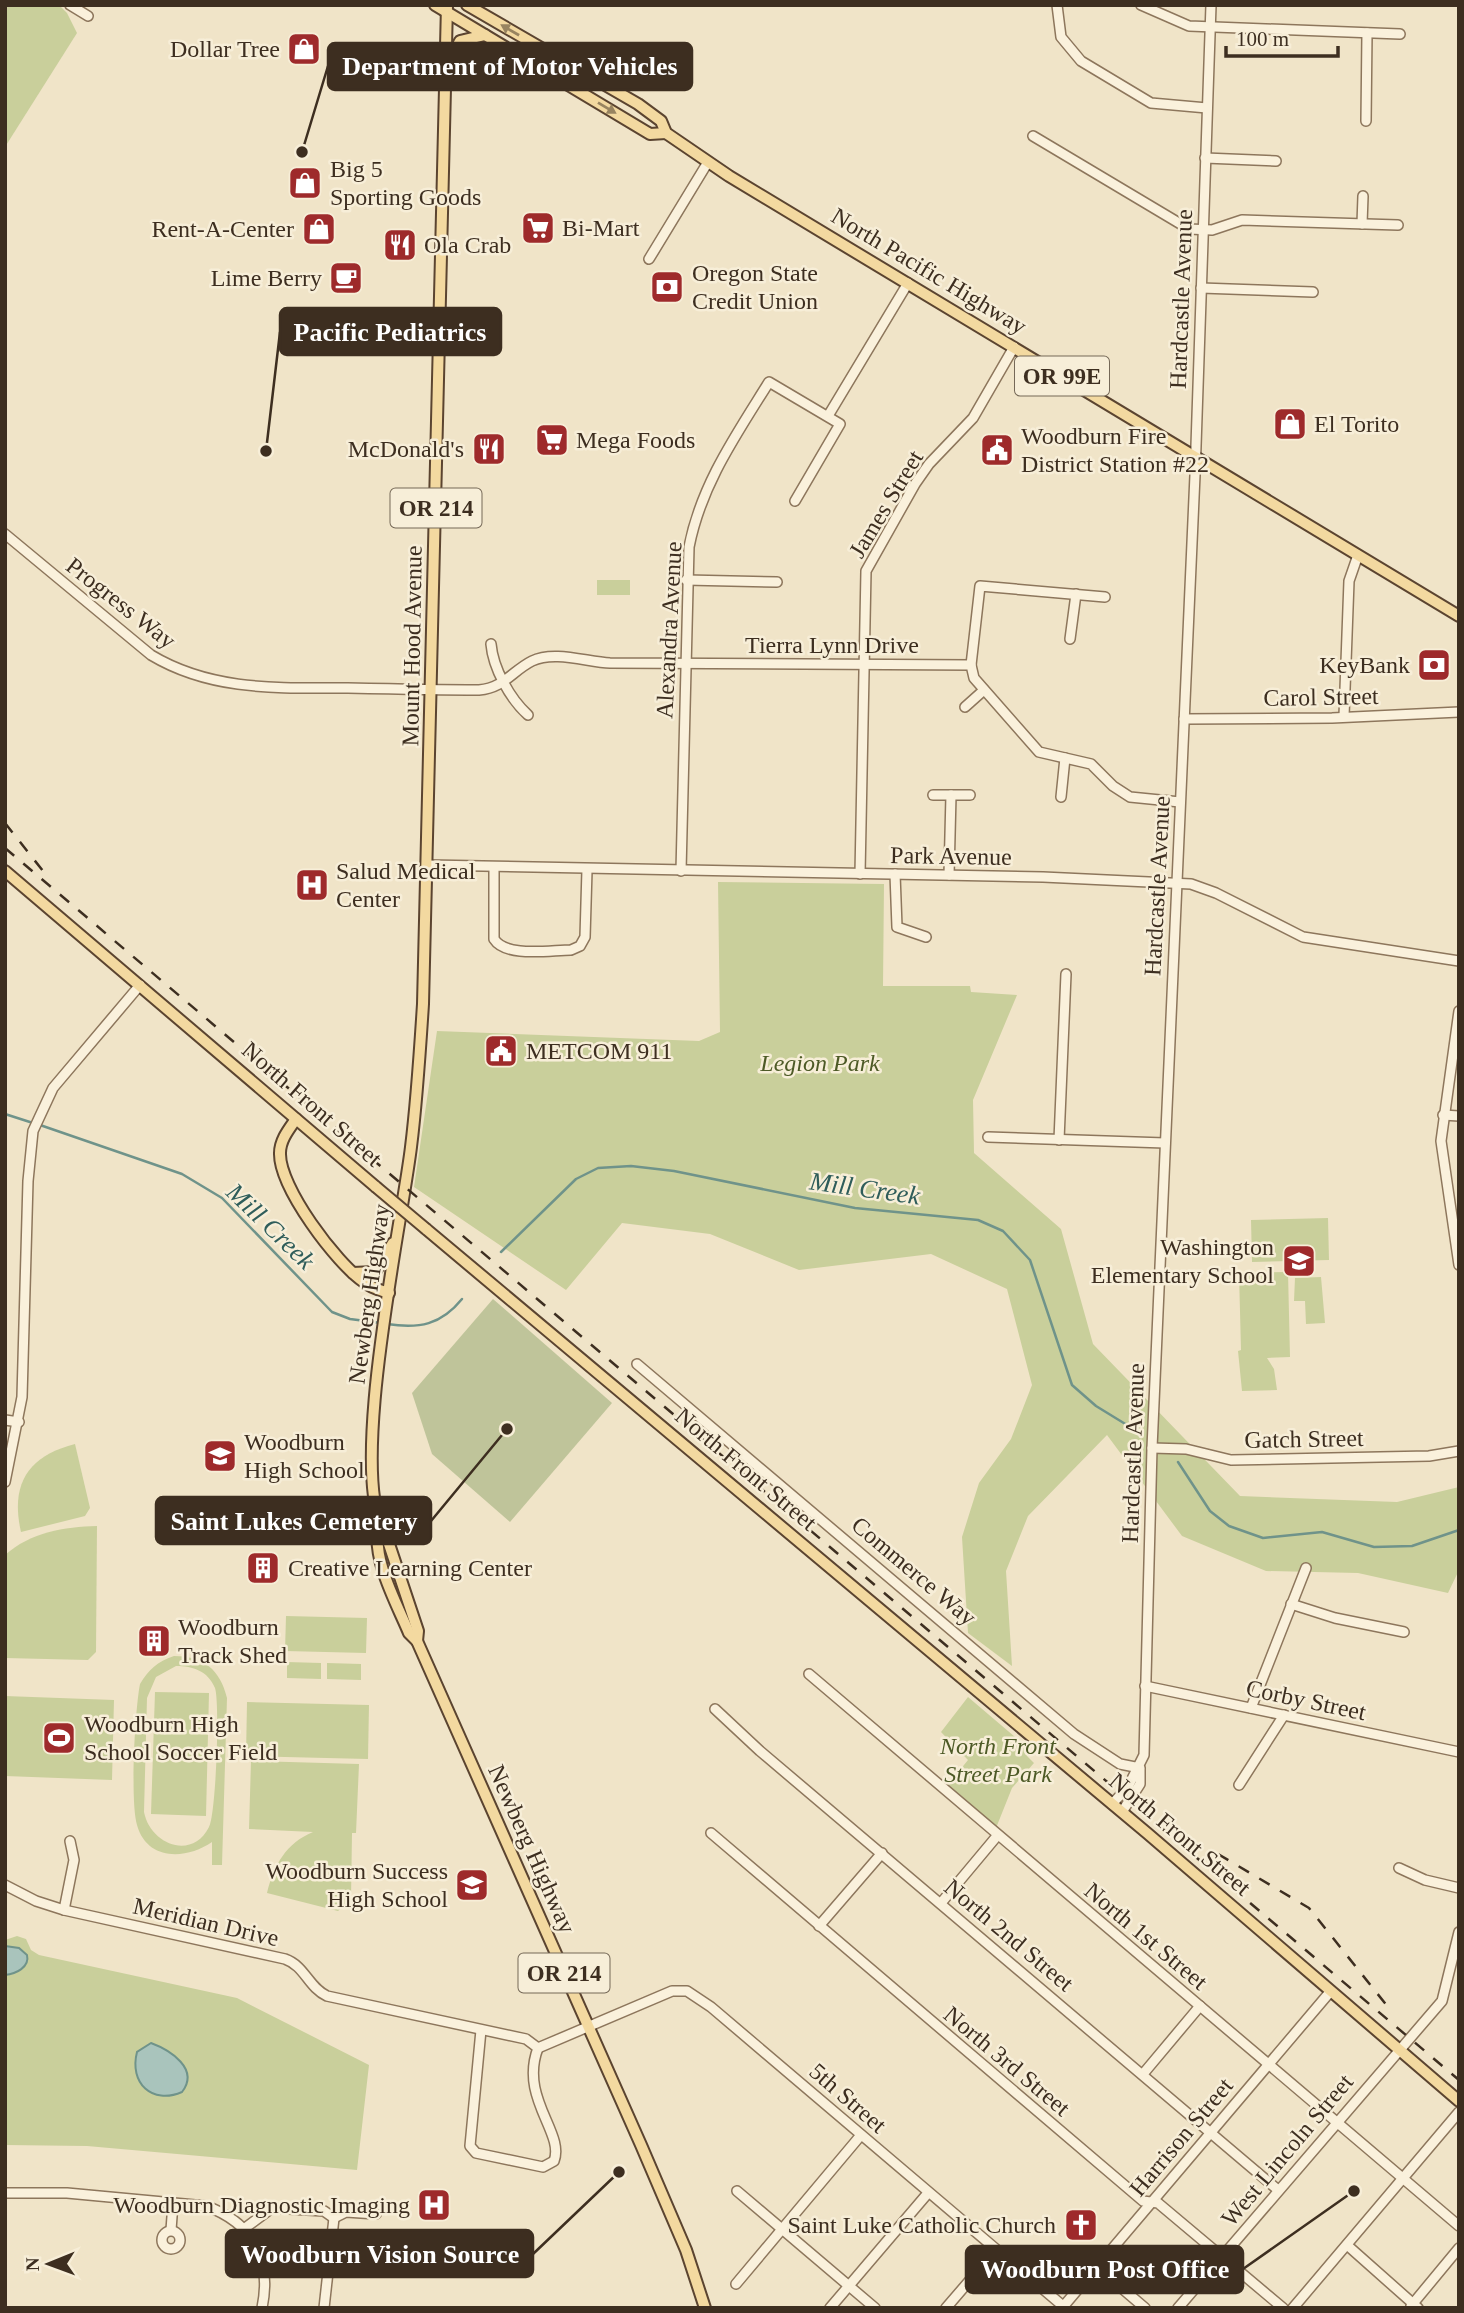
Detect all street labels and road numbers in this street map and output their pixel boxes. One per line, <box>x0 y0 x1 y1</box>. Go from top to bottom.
street label: North Pacific Highway <box>827 203 1031 339</box>
street label: Hardcastle Avenue <box>1165 209 1197 389</box>
road number: OR 99E <box>1015 356 1109 396</box>
street label: James Street <box>844 445 928 562</box>
road number: OR 214 <box>390 488 481 528</box>
street label: Alexandra Avenue <box>651 541 687 719</box>
street label: Mount Hood Avenue <box>397 545 427 747</box>
street label: Progress Way <box>61 552 181 654</box>
street label: Tierra Lynn Drive <box>745 632 919 658</box>
street label: Carol Street <box>1263 683 1379 711</box>
street label: Hardcastle Avenue <box>1139 795 1175 977</box>
street label: Park Avenue <box>890 842 1012 870</box>
street label: North Front Street <box>237 1036 387 1172</box>
street label: Newberg Highway <box>343 1202 395 1386</box>
street label: Hardcastle Avenue <box>1117 1363 1149 1543</box>
street label: North Front Street <box>670 1402 822 1536</box>
street label: Gatch Street <box>1244 1425 1364 1453</box>
street label: Commerce Way <box>847 1511 981 1631</box>
street label: Corby Street <box>1244 1675 1369 1725</box>
street label: Newberg Highway <box>483 1761 581 1937</box>
street label: North Front Street <box>1104 1767 1256 1901</box>
street label: North 2nd Street <box>939 1874 1079 1997</box>
street label: North 1st Street <box>1079 1877 1213 1995</box>
street label: Meridian Drive <box>131 1893 281 1951</box>
road number: OR 214 <box>518 1954 610 1992</box>
street label: North 3rd Street <box>939 2001 1075 2121</box>
street label: 5th Street <box>805 2058 892 2138</box>
street label: West Lincoln Street <box>1216 2069 1358 2231</box>
street label: Harrison Street <box>1124 2072 1238 2201</box>

